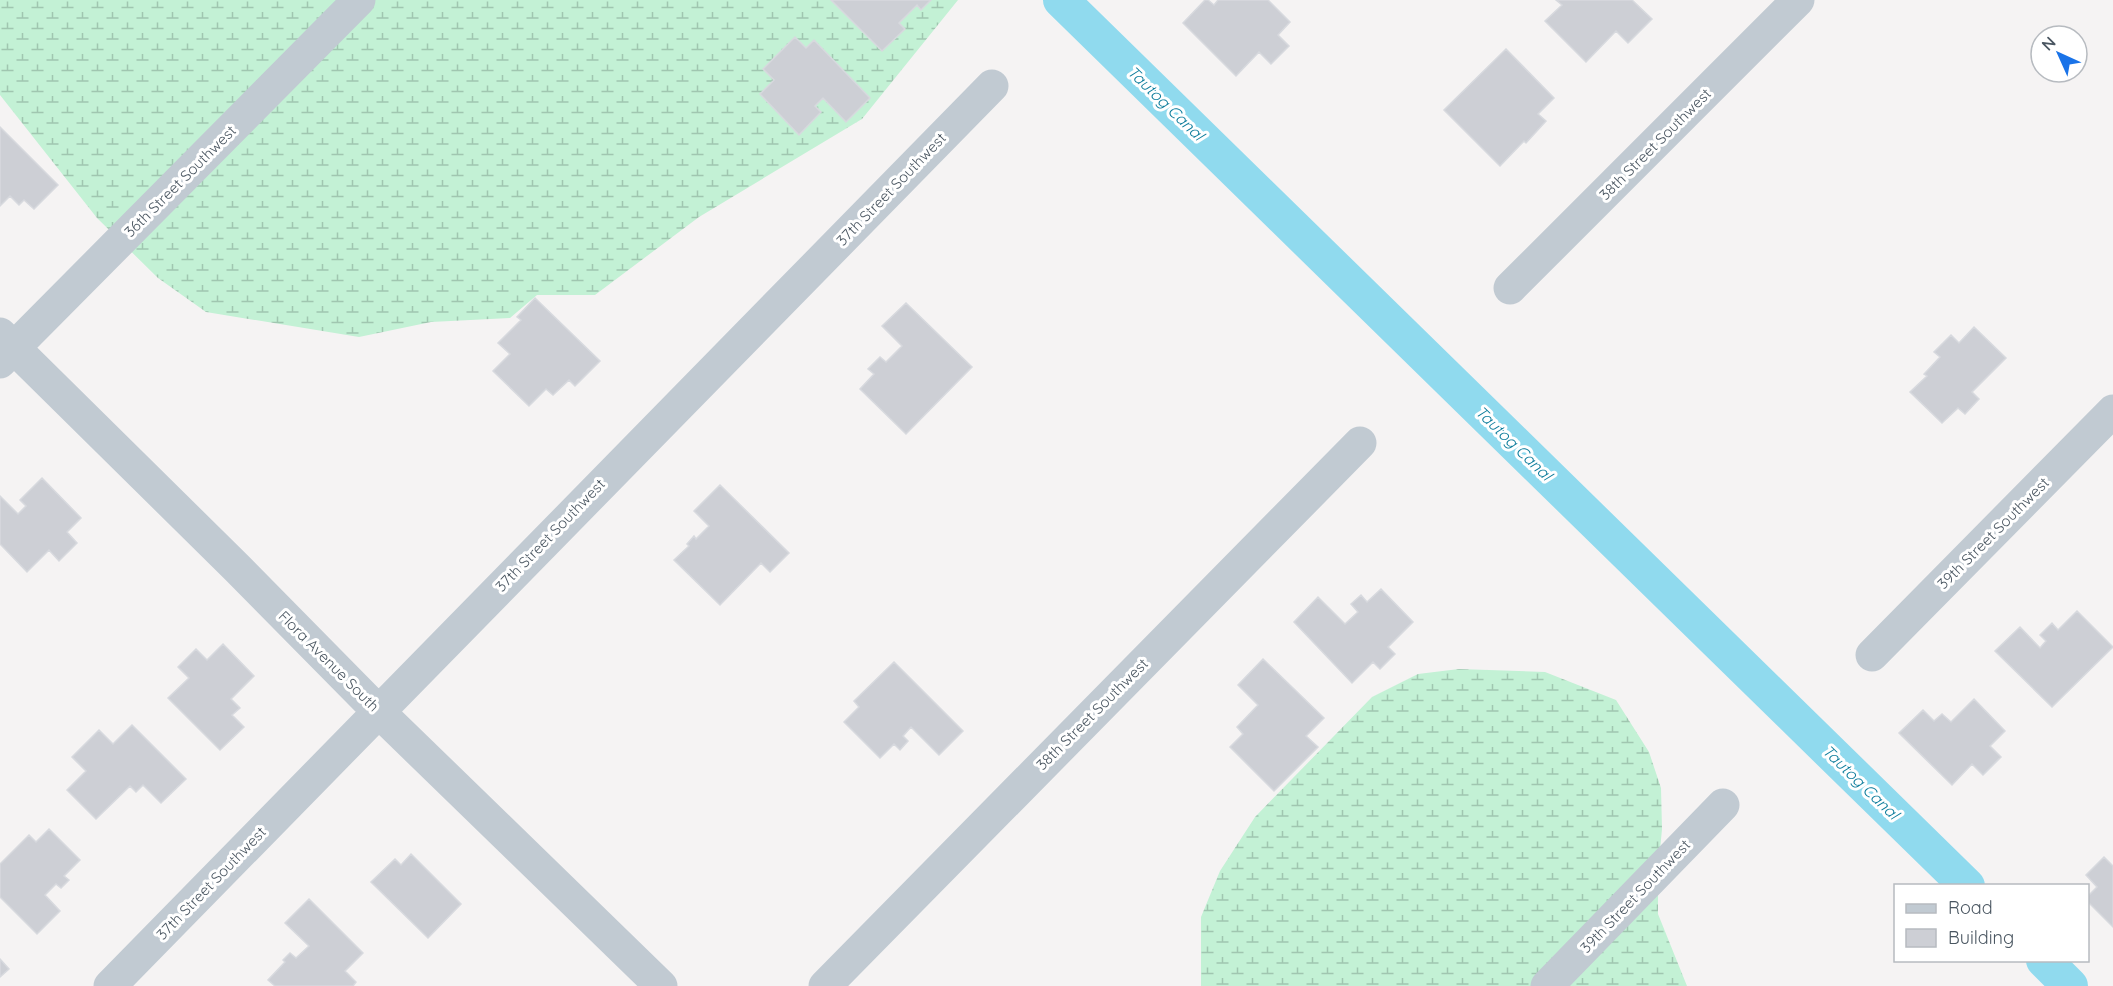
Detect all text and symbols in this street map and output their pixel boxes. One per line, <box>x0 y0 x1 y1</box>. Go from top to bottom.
north arrow <box>2029 24 2089 84</box>
text: N <box>2037 32 2060 55</box>
water label: Tautog Canal <box>1124 61 1210 146</box>
street label: 38th Street Southwest <box>1595 84 1715 204</box>
street label: 36th Street Southwest <box>120 121 240 241</box>
street label: 37th Street Southwest <box>832 129 950 249</box>
water label: Tautog Canal <box>1472 401 1558 486</box>
street label: 39th Street Southwest <box>1933 473 2053 593</box>
street label: 37th Street Southwest <box>491 475 609 595</box>
street label: Flora Avenue South <box>275 607 383 715</box>
street label: 38th Street Southwest <box>1032 654 1152 774</box>
water label: Tautog Canal <box>1819 740 1905 825</box>
street label: 37th Street Southwest <box>152 823 270 943</box>
street label: 39th Street Southwest <box>1576 835 1694 957</box>
legend <box>1894 884 2089 962</box>
text: Road <box>1948 896 1993 919</box>
text: Building <box>1948 926 2014 949</box>

